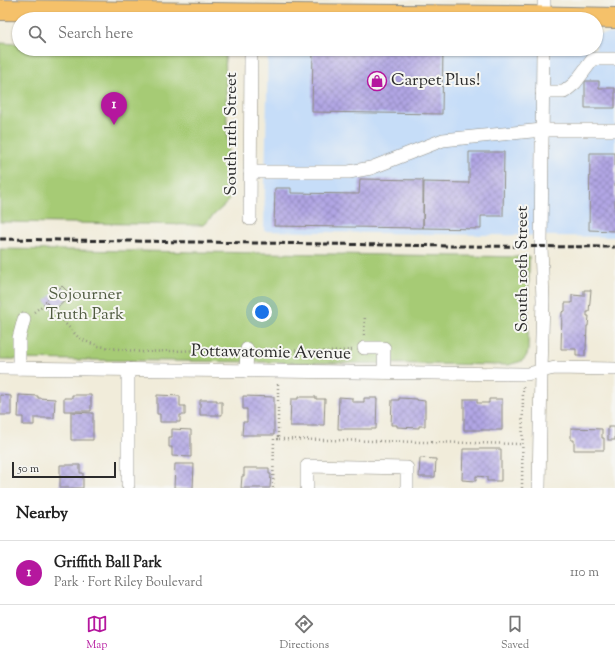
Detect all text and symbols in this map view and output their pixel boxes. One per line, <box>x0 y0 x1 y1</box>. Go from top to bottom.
search box <box>12 12 603 56</box>
icon: search <box>26 23 48 45</box>
text: Search here <box>58 24 133 45</box>
place label: Carpet Plus! <box>391 69 480 93</box>
shop icon: Carpet Plus! <box>366 70 388 92</box>
street label: South 11th Street <box>220 72 244 196</box>
pin: 1 <box>101 92 127 125</box>
street label: South 10th Street <box>511 206 535 332</box>
park label: Sojourner Truth Park <box>46 283 124 327</box>
your location <box>252 302 272 322</box>
street label: Pottawatomie Avenue <box>191 340 351 366</box>
scale bar <box>12 460 116 479</box>
text: 50 m <box>18 461 39 477</box>
text: Nearby <box>16 502 68 526</box>
text: Griffith Ball Park <box>54 553 162 574</box>
text: 1 <box>27 564 31 582</box>
text: 110 m <box>570 564 599 582</box>
text: Park · Fort Riley Boulevard <box>54 574 203 592</box>
tab: Map <box>86 613 108 653</box>
tab: Directions <box>280 613 329 653</box>
tab: Saved <box>501 613 529 653</box>

